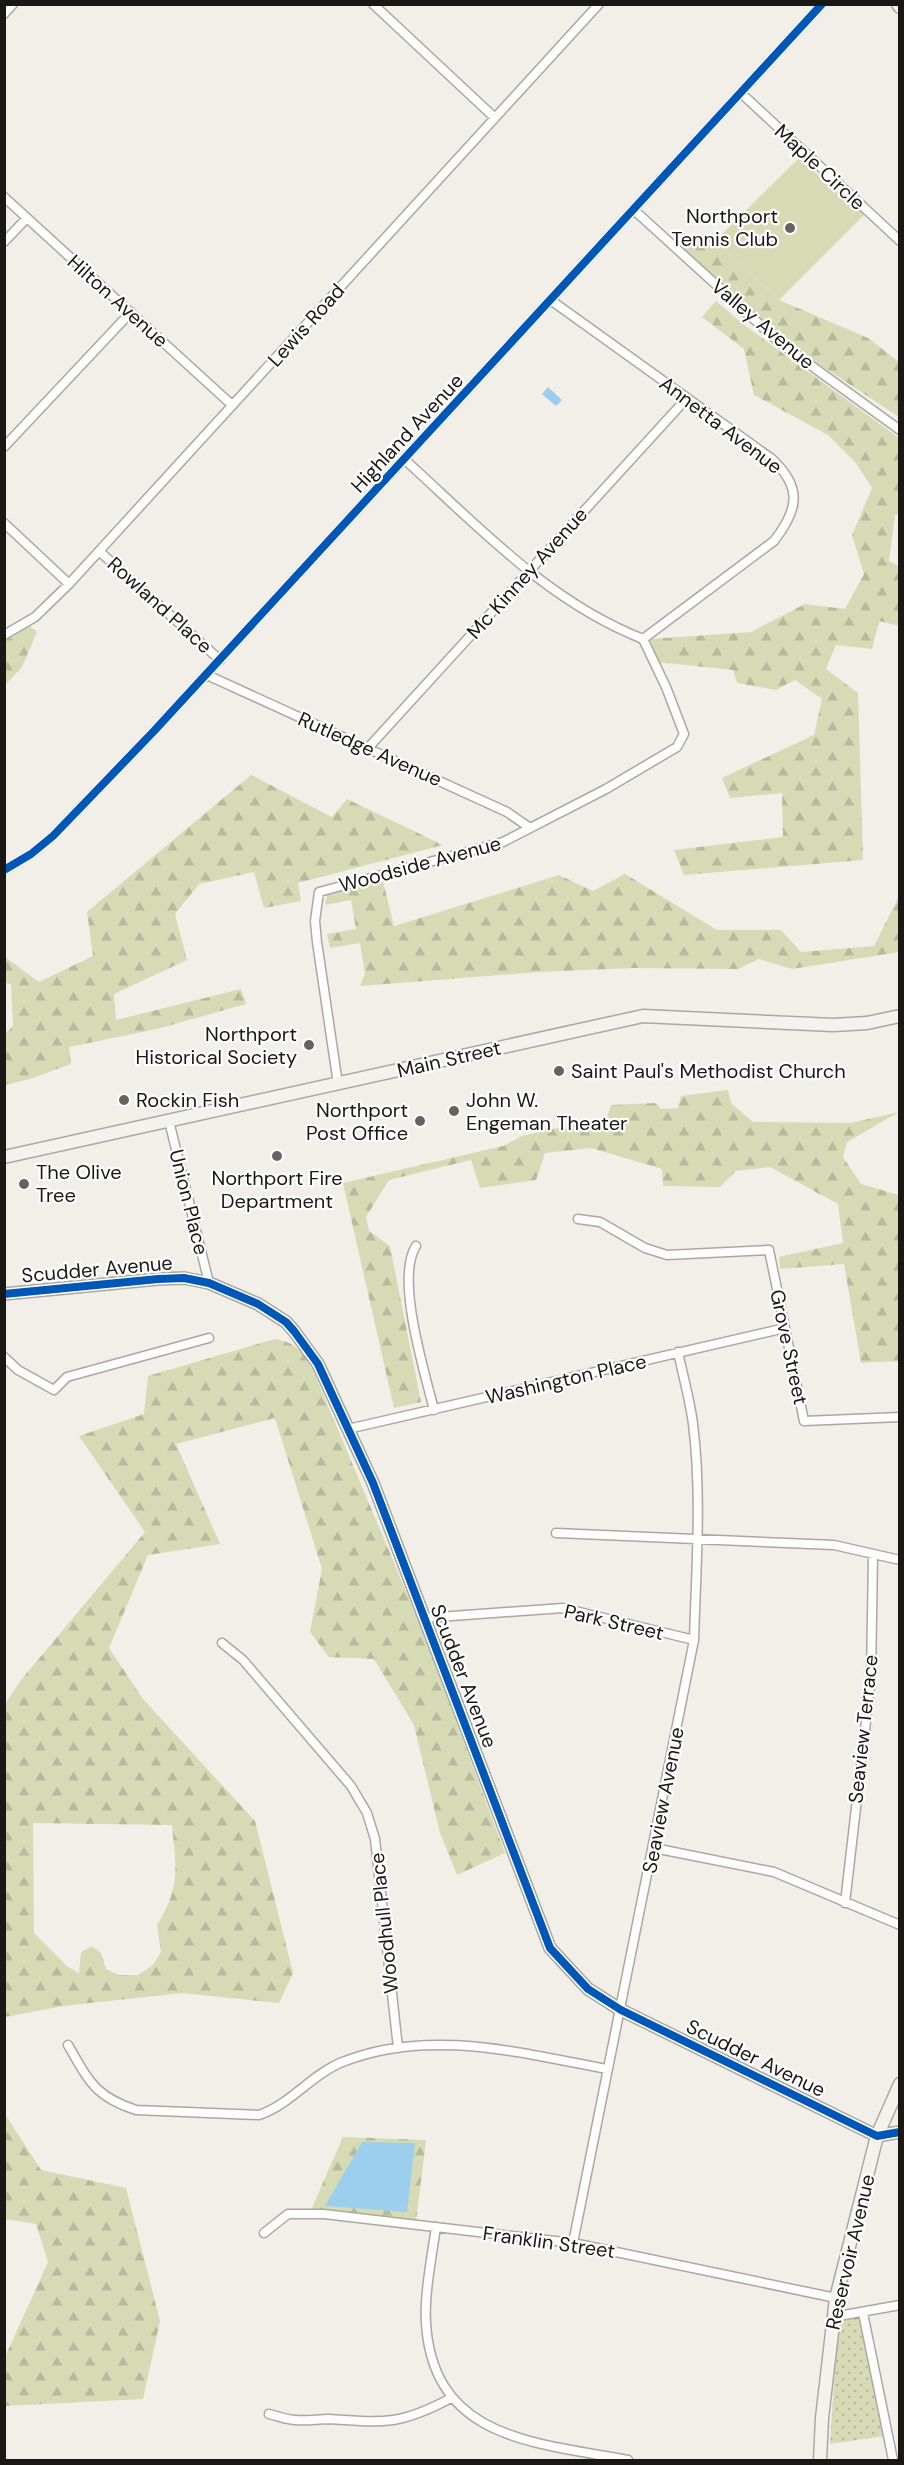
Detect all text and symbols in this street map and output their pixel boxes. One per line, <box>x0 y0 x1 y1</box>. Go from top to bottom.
street label: Maple Circle <box>769 118 871 216</box>
place label: Northport Tennis Club <box>671 203 778 252</box>
marker: Northport Tennis Club <box>783 221 797 235</box>
street label: Hilton Avenue <box>62 249 174 353</box>
street label: Valley Avenue <box>706 273 820 375</box>
street label: Lewis Road <box>262 278 350 372</box>
street label: Highland Avenue <box>345 368 469 498</box>
street label: Annetta Avenue <box>654 370 788 480</box>
street label: Mc Kinney Avenue <box>461 502 593 644</box>
street label: Rowland Place <box>102 551 218 659</box>
street label: Rutledge Avenue <box>294 706 446 792</box>
street label: Woodside Avenue <box>336 830 504 898</box>
place label: Northport Historical Society <box>136 1021 297 1070</box>
street label: Main Street <box>394 1034 504 1084</box>
marker: Northport Historical Society <box>302 1038 316 1052</box>
place label: Saint Paul's Methodist Church <box>571 1058 846 1084</box>
marker: Saint Paul's Methodist Church <box>552 1064 566 1078</box>
place label: Rockin Fish <box>136 1087 239 1113</box>
place label: John W. Engeman Theater <box>466 1087 627 1136</box>
marker: Rockin Fish <box>117 1093 131 1107</box>
place label: Northport Post Office <box>306 1097 408 1146</box>
marker: John W. Engeman Theater <box>447 1104 461 1118</box>
marker: Northport Post Office <box>413 1114 427 1128</box>
street label: Union Place <box>163 1147 215 1257</box>
marker: Northport Fire Department <box>270 1149 284 1163</box>
place label: The Olive Tree <box>36 1159 122 1208</box>
place label: Northport Fire Department <box>211 1165 343 1214</box>
marker: The Olive Tree <box>17 1177 31 1191</box>
street label: Scudder Avenue <box>20 1249 174 1289</box>
street label: Grove Street <box>764 1287 814 1407</box>
street label: Washington Place <box>483 1348 649 1410</box>
street label: Park Street <box>562 1598 667 1646</box>
street label: Scudder Avenue <box>425 1601 503 1751</box>
street label: Seaview Terrace <box>842 1653 884 1805</box>
street label: Seaview Avenue <box>636 1725 690 1875</box>
street label: Woodhull Place <box>364 1851 404 1995</box>
street label: Scudder Avenue <box>682 2013 830 2103</box>
street label: Reservoir Avenue <box>819 2172 881 2332</box>
street label: Franklin Street <box>481 2220 617 2264</box>

